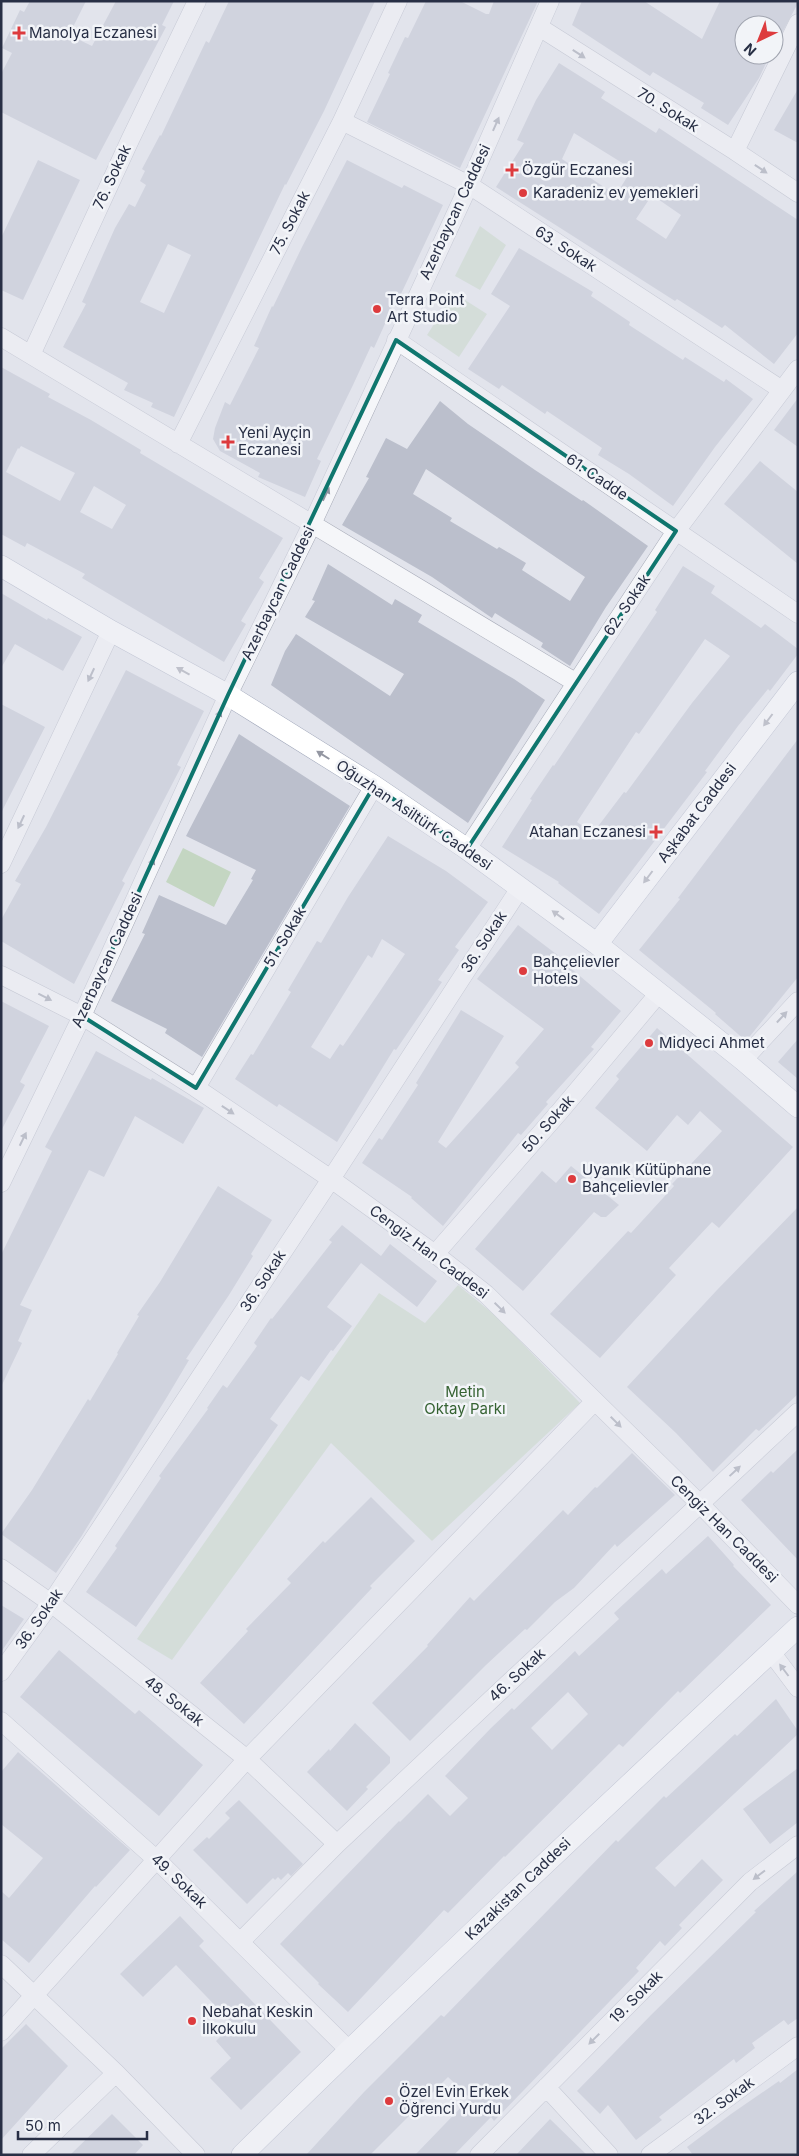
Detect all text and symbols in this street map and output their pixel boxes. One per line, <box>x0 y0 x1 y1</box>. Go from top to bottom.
north arrow <box>734 15 784 65</box>
place label: Manolya Eczanesi <box>29 23 157 42</box>
marker: Manolya Eczanesi <box>13 27 25 39</box>
text: N <box>740 40 759 60</box>
one-way arrow <box>573 49 586 58</box>
street label: 70. Sokak <box>634 83 703 136</box>
one-way arrow <box>492 117 500 131</box>
street label: 76. Sokak <box>88 141 135 212</box>
street label: Azerbaycan Caddesi <box>415 141 494 282</box>
place label: Özgür Eczanesi <box>522 160 633 179</box>
marker: Özgür Eczanesi <box>506 164 518 176</box>
one-way arrow <box>754 164 768 173</box>
place label: Karadeniz ev yemekleri <box>533 183 699 202</box>
street label: 75. Sokak <box>265 187 314 258</box>
marker: Karadeniz ev yemekleri <box>517 187 529 199</box>
street label: 63. Sokak <box>532 221 602 276</box>
place label: Terra Point Art Studio <box>387 290 464 326</box>
marker: Terra Point Art Studio <box>371 303 383 315</box>
place label: Yeni Ayçin Eczanesi <box>238 423 311 459</box>
marker: Yeni Ayçin Eczanesi <box>222 436 234 448</box>
street label: 61. Cadde <box>563 449 632 504</box>
one-way arrow <box>322 487 330 501</box>
street label: Azerbaycan Caddesi <box>237 523 318 663</box>
street label: 62. Sokak <box>599 570 655 639</box>
one-way arrow <box>176 667 191 675</box>
one-way arrow <box>86 668 94 682</box>
one-way arrow <box>214 710 222 724</box>
one-way arrow <box>763 713 773 727</box>
one-way arrow <box>316 750 329 759</box>
street label: Oğuzhan Asiltürk Caddesi <box>333 755 496 874</box>
street label: Aşkabat Caddesi <box>653 759 740 866</box>
one-way arrow <box>17 815 25 829</box>
place label: Atahan Eczanesi <box>529 822 646 841</box>
marker: Atahan Eczanesi <box>650 826 662 838</box>
one-way arrow <box>147 858 155 872</box>
one-way arrow <box>643 870 654 883</box>
street label: Azerbaycan Caddesi <box>67 889 146 1030</box>
street label: 51. Sokak <box>259 902 310 970</box>
street label: 36. Sokak <box>457 907 511 976</box>
one-way arrow <box>551 910 565 920</box>
place label: Bahçelievler Hotels <box>533 952 620 988</box>
marker: Bahçelievler Hotels <box>517 965 529 977</box>
one-way arrow <box>38 993 52 1001</box>
one-way arrow <box>776 1012 788 1024</box>
place label: Midyeci Ahmet <box>659 1033 765 1052</box>
marker: Midyeci Ahmet <box>643 1037 655 1049</box>
street label: 50. Sokak <box>517 1090 578 1156</box>
one-way arrow <box>221 1105 234 1114</box>
one-way arrow <box>19 1132 27 1146</box>
place label: Uyanık Kütüphane Bahçelievler <box>582 1160 711 1196</box>
marker: Uyanık Kütüphane Bahçelievler <box>566 1173 578 1185</box>
street label: Cengiz Han Caddesi <box>366 1200 493 1303</box>
street label: 36. Sokak <box>236 1246 290 1315</box>
one-way arrow <box>494 1302 506 1314</box>
park label: Metin Oktay Parkı <box>424 1382 506 1418</box>
one-way arrow <box>610 1416 622 1428</box>
one-way arrow <box>729 1465 741 1477</box>
street label: Cengiz Han Caddesi <box>667 1471 782 1586</box>
street label: 36. Sokak <box>11 1584 67 1653</box>
street label: 46. Sokak <box>484 1643 549 1706</box>
one-way arrow <box>779 1664 790 1677</box>
street label: 48. Sokak <box>141 1671 209 1730</box>
street label: Kazakistan Caddesi <box>461 1833 574 1944</box>
street label: 49. Sokak <box>147 1849 212 1913</box>
one-way arrow <box>752 1870 766 1880</box>
street label: 19. Sokak <box>605 1966 667 2027</box>
place label: Nebahat Keskin İlkokulu <box>202 2002 313 2038</box>
marker: Nebahat Keskin İlkokulu <box>186 2015 198 2027</box>
one-way arrow <box>588 2032 600 2044</box>
street label: 32. Sokak <box>690 2072 758 2129</box>
place label: Özel Evin Erkek Öğrenci Yurdu <box>399 2082 510 2118</box>
marker: Özel Evin Erkek Öğrenci Yurdu <box>383 2095 395 2107</box>
scale bar <box>18 2108 146 2140</box>
text: 50 m <box>25 2116 61 2135</box>

